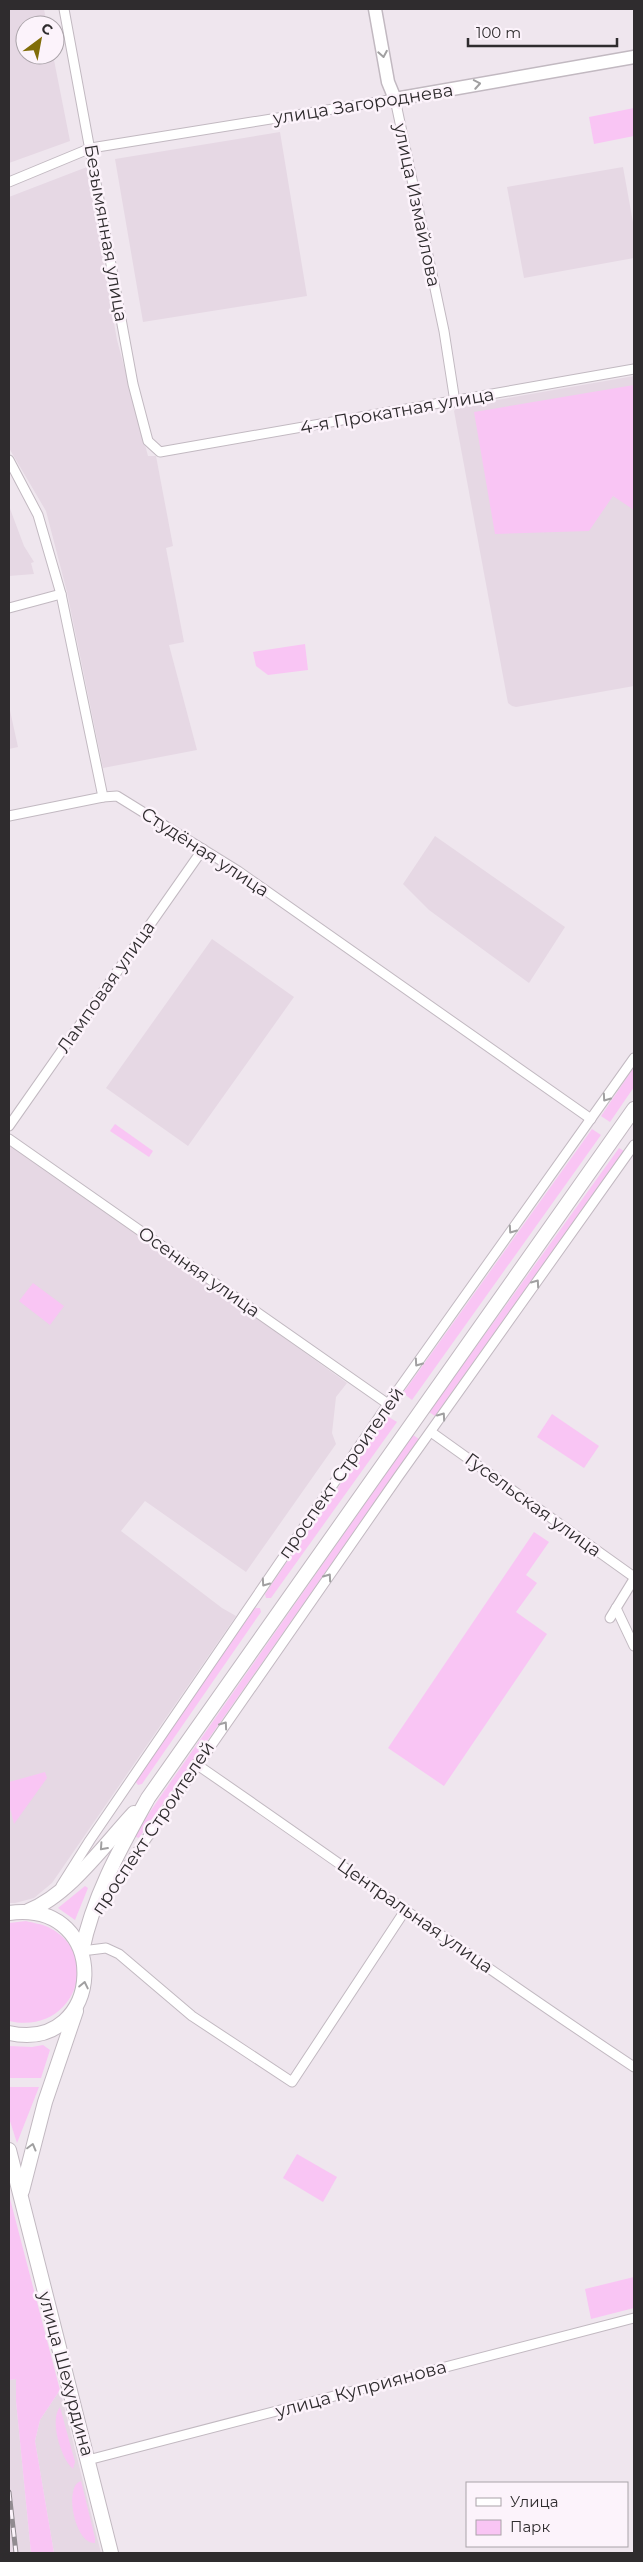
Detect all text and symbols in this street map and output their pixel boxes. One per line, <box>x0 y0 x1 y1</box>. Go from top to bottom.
north arrow <box>15 15 65 65</box>
scale bar <box>468 15 617 47</box>
text: С <box>38 19 56 39</box>
text: 100 m <box>476 23 521 42</box>
one-way arrow <box>378 50 388 59</box>
street label: улица Загороднева <box>270 79 455 129</box>
one-way arrow <box>473 80 481 90</box>
street label: улица Измайлова <box>389 120 445 289</box>
street label: Безымянная улица <box>80 143 132 323</box>
street label: 4-я Прокатная улица <box>298 383 496 439</box>
street label: Студёная улица <box>137 802 273 902</box>
street label: Ламповая улица <box>52 917 160 1057</box>
one-way arrow <box>603 1092 612 1102</box>
street label: Осенняя улица <box>134 1222 264 1322</box>
one-way arrow <box>509 1225 518 1234</box>
one-way arrow <box>530 1279 539 1289</box>
one-way arrow <box>415 1357 424 1367</box>
street label: проспект Строителей <box>273 1383 409 1563</box>
one-way arrow <box>436 1412 445 1422</box>
street label: Гусельская улица <box>461 1448 605 1562</box>
one-way arrow <box>322 1574 331 1583</box>
one-way arrow <box>262 1577 271 1586</box>
one-way arrow <box>218 1721 227 1730</box>
street label: проспект Строителей <box>87 1737 219 1919</box>
one-way arrow <box>100 1841 109 1850</box>
street label: Центральная улица <box>333 1854 497 1978</box>
one-way arrow <box>78 1980 89 1989</box>
one-way arrow <box>26 2142 37 2151</box>
street label: улица Шехурдина <box>33 2288 99 2459</box>
street label: улица Куприянова <box>272 2356 449 2423</box>
legend <box>466 2482 628 2547</box>
text: Улица <box>510 2492 558 2511</box>
text: Парк <box>510 2517 550 2536</box>

